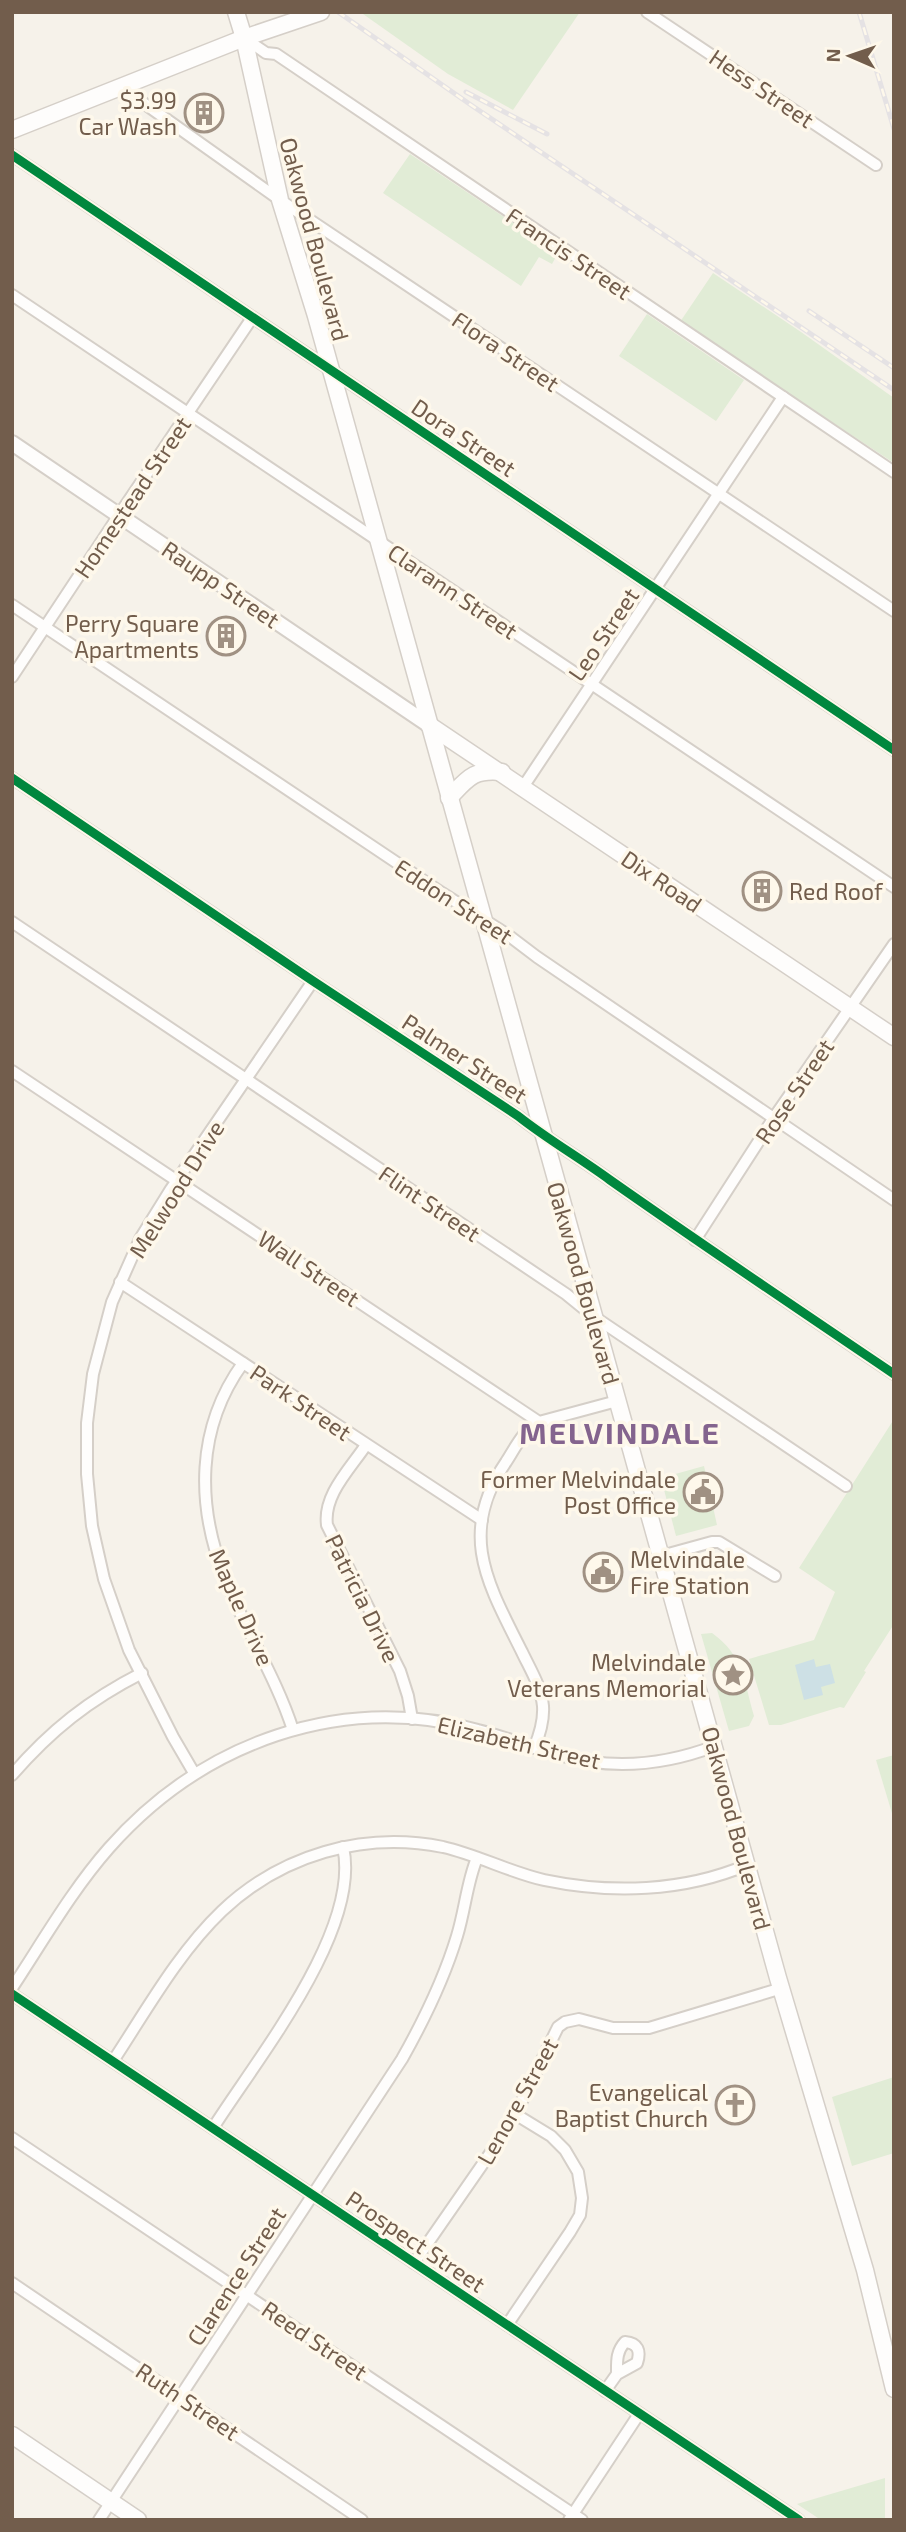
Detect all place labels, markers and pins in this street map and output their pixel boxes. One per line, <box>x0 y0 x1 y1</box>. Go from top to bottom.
place label: $3.99 Car Wash <box>78 86 177 140</box>
building icon: $3.99 Car Wash <box>183 92 225 134</box>
place label: Perry Square Apartments <box>65 609 199 663</box>
building icon: Perry Square Apartments <box>205 615 247 657</box>
building icon: Red Roof <box>741 870 783 912</box>
place label: Red Roof <box>789 877 884 905</box>
place label: Former Melvindale Post Office <box>480 1465 676 1519</box>
public building icon: Former Melvindale Post Office <box>682 1471 724 1513</box>
place label: Melvindale Fire Station <box>630 1545 750 1599</box>
public building icon: Melvindale Fire Station <box>582 1551 624 1593</box>
place label: Melvindale Veterans Memorial <box>507 1648 706 1702</box>
place icon: Melvindale Veterans Memorial <box>712 1654 754 1696</box>
place label: Evangelical Baptist Church <box>555 2078 708 2132</box>
church icon: Evangelical Baptist Church <box>714 2084 756 2126</box>

